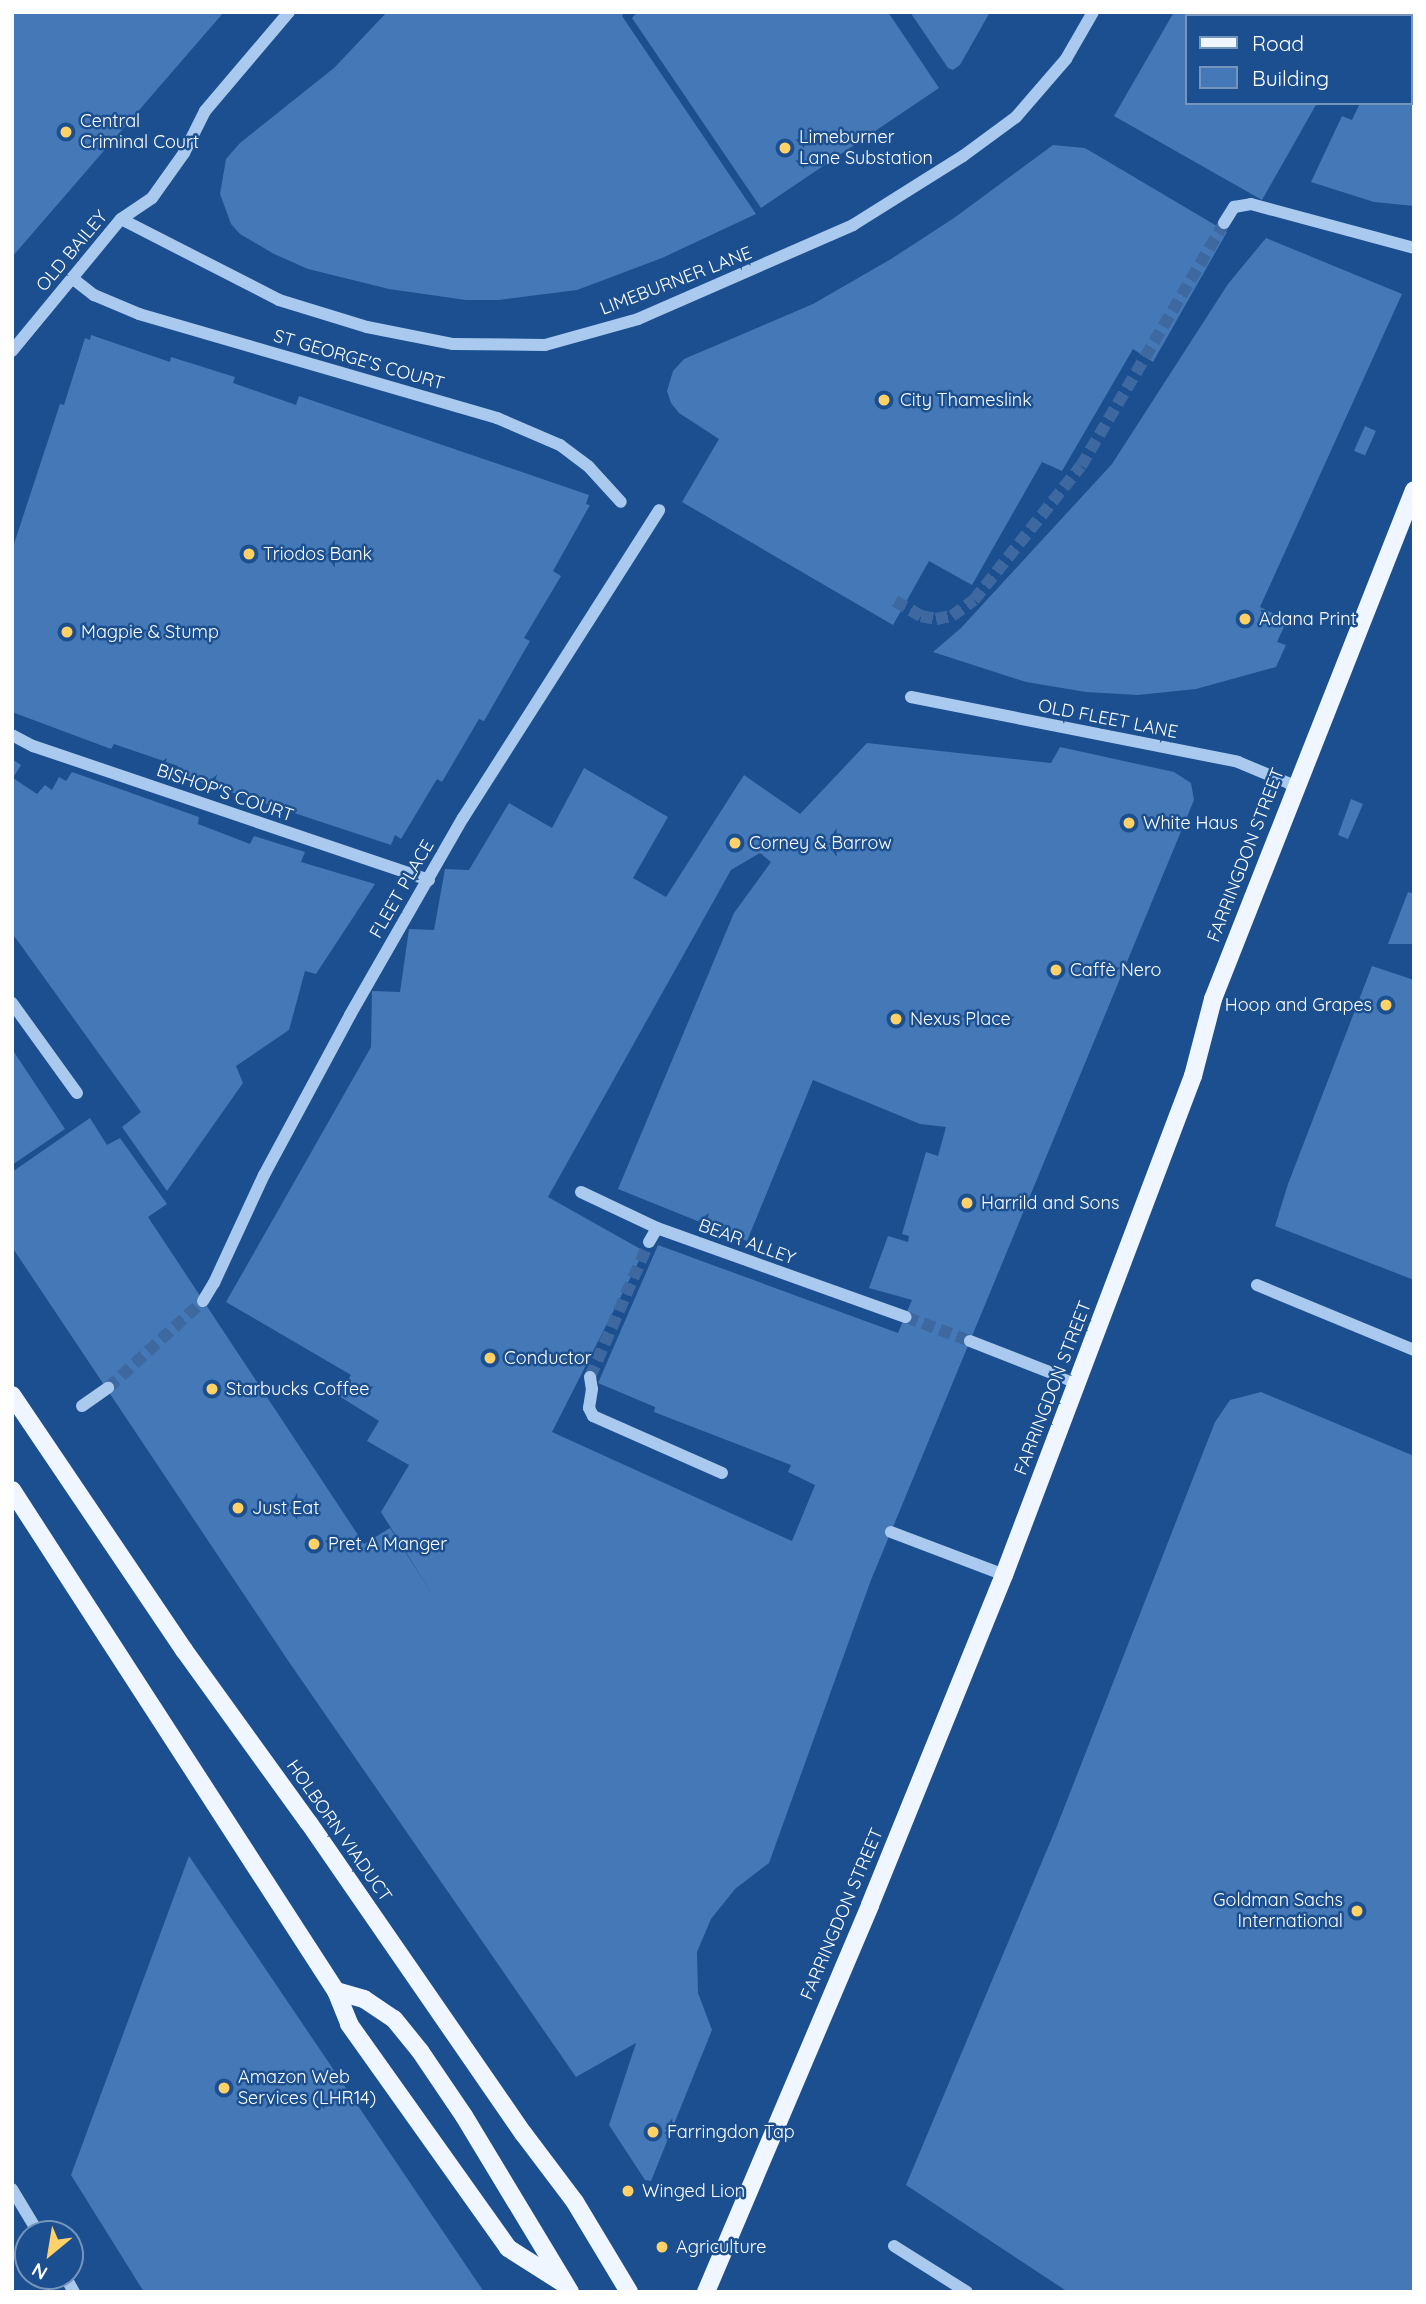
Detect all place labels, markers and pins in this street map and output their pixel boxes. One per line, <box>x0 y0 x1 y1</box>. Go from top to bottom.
place label: Central Criminal Court <box>80 111 199 154</box>
marker: Central Criminal Court <box>58 124 74 140</box>
place label: Limeburner Lane Substation <box>799 127 933 170</box>
marker: Limeburner Lane Substation <box>777 140 793 156</box>
place label: City Thameslink <box>900 389 1032 411</box>
marker: City Thameslink <box>874 390 894 410</box>
place label: Triodos Bank <box>263 543 372 565</box>
marker: Triodos Bank <box>241 546 257 562</box>
place label: Adana Print <box>1259 608 1357 630</box>
marker: Adana Print <box>1237 611 1253 627</box>
place label: Magpie & Stump <box>81 621 219 643</box>
marker: Magpie & Stump <box>59 624 75 640</box>
place label: White Haus <box>1143 812 1238 834</box>
marker: White Haus <box>1121 815 1137 831</box>
place label: Corney & Barrow <box>749 832 892 854</box>
marker: Corney & Barrow <box>727 835 743 851</box>
place label: Caffè Nero <box>1070 959 1161 981</box>
marker: Caffè Nero <box>1048 962 1064 978</box>
place label: Hoop and Grapes <box>1225 994 1372 1016</box>
marker: Hoop and Grapes <box>1378 997 1394 1013</box>
place label: Nexus Place <box>910 1008 1011 1030</box>
marker: Nexus Place <box>888 1011 904 1027</box>
place label: Harrild and Sons <box>981 1192 1119 1214</box>
marker: Harrild and Sons <box>959 1195 975 1211</box>
place label: Conductor <box>504 1347 592 1369</box>
marker: Conductor <box>482 1350 498 1366</box>
place label: Starbucks Coffee <box>226 1378 369 1400</box>
marker: Starbucks Coffee <box>204 1381 220 1397</box>
place label: Just Eat <box>252 1497 319 1519</box>
marker: Just Eat <box>230 1500 246 1516</box>
place label: Pret A Manger <box>328 1533 447 1555</box>
marker: Pret A Manger <box>306 1536 322 1552</box>
place label: Goldman Sachs International <box>1213 1890 1343 1932</box>
marker: Goldman Sachs International <box>1349 1903 1365 1919</box>
place label: Amazon Web Services (LHR14) <box>238 2067 376 2110</box>
marker: Amazon Web Services (LHR14) <box>216 2080 232 2096</box>
place label: Farringdon Tap <box>667 2121 795 2143</box>
marker: Farringdon Tap <box>645 2124 661 2140</box>
place label: Winged Lion <box>642 2180 745 2202</box>
marker: Winged Lion <box>620 2183 636 2199</box>
place label: Agriculture <box>676 2236 766 2258</box>
marker: Agriculture <box>654 2239 670 2255</box>

